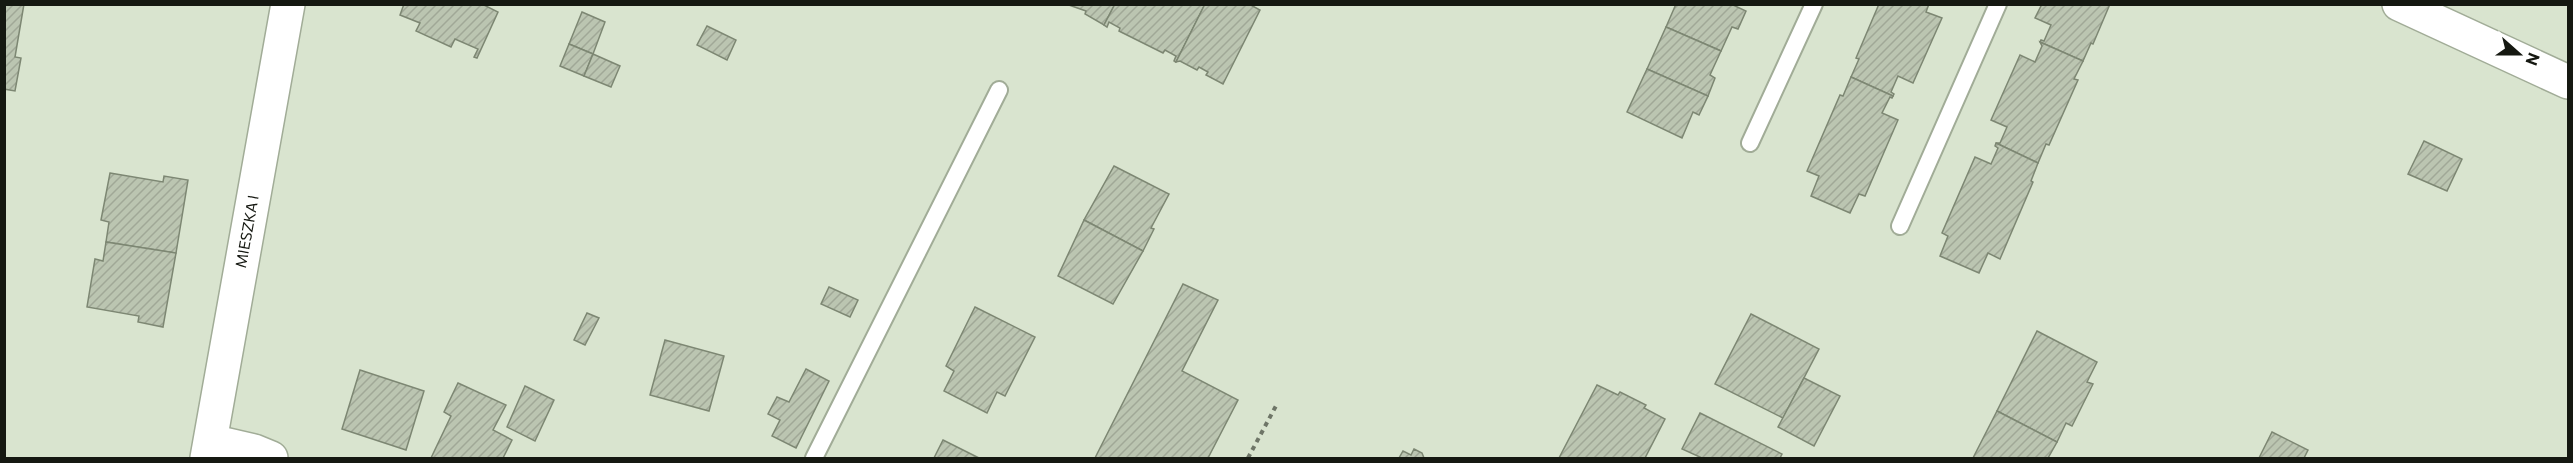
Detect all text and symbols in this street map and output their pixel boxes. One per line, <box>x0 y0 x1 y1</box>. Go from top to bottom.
north arrow <box>2489 24 2549 84</box>
text: N <box>2522 51 2544 69</box>
street label: MIESZKA I <box>231 193 262 269</box>

